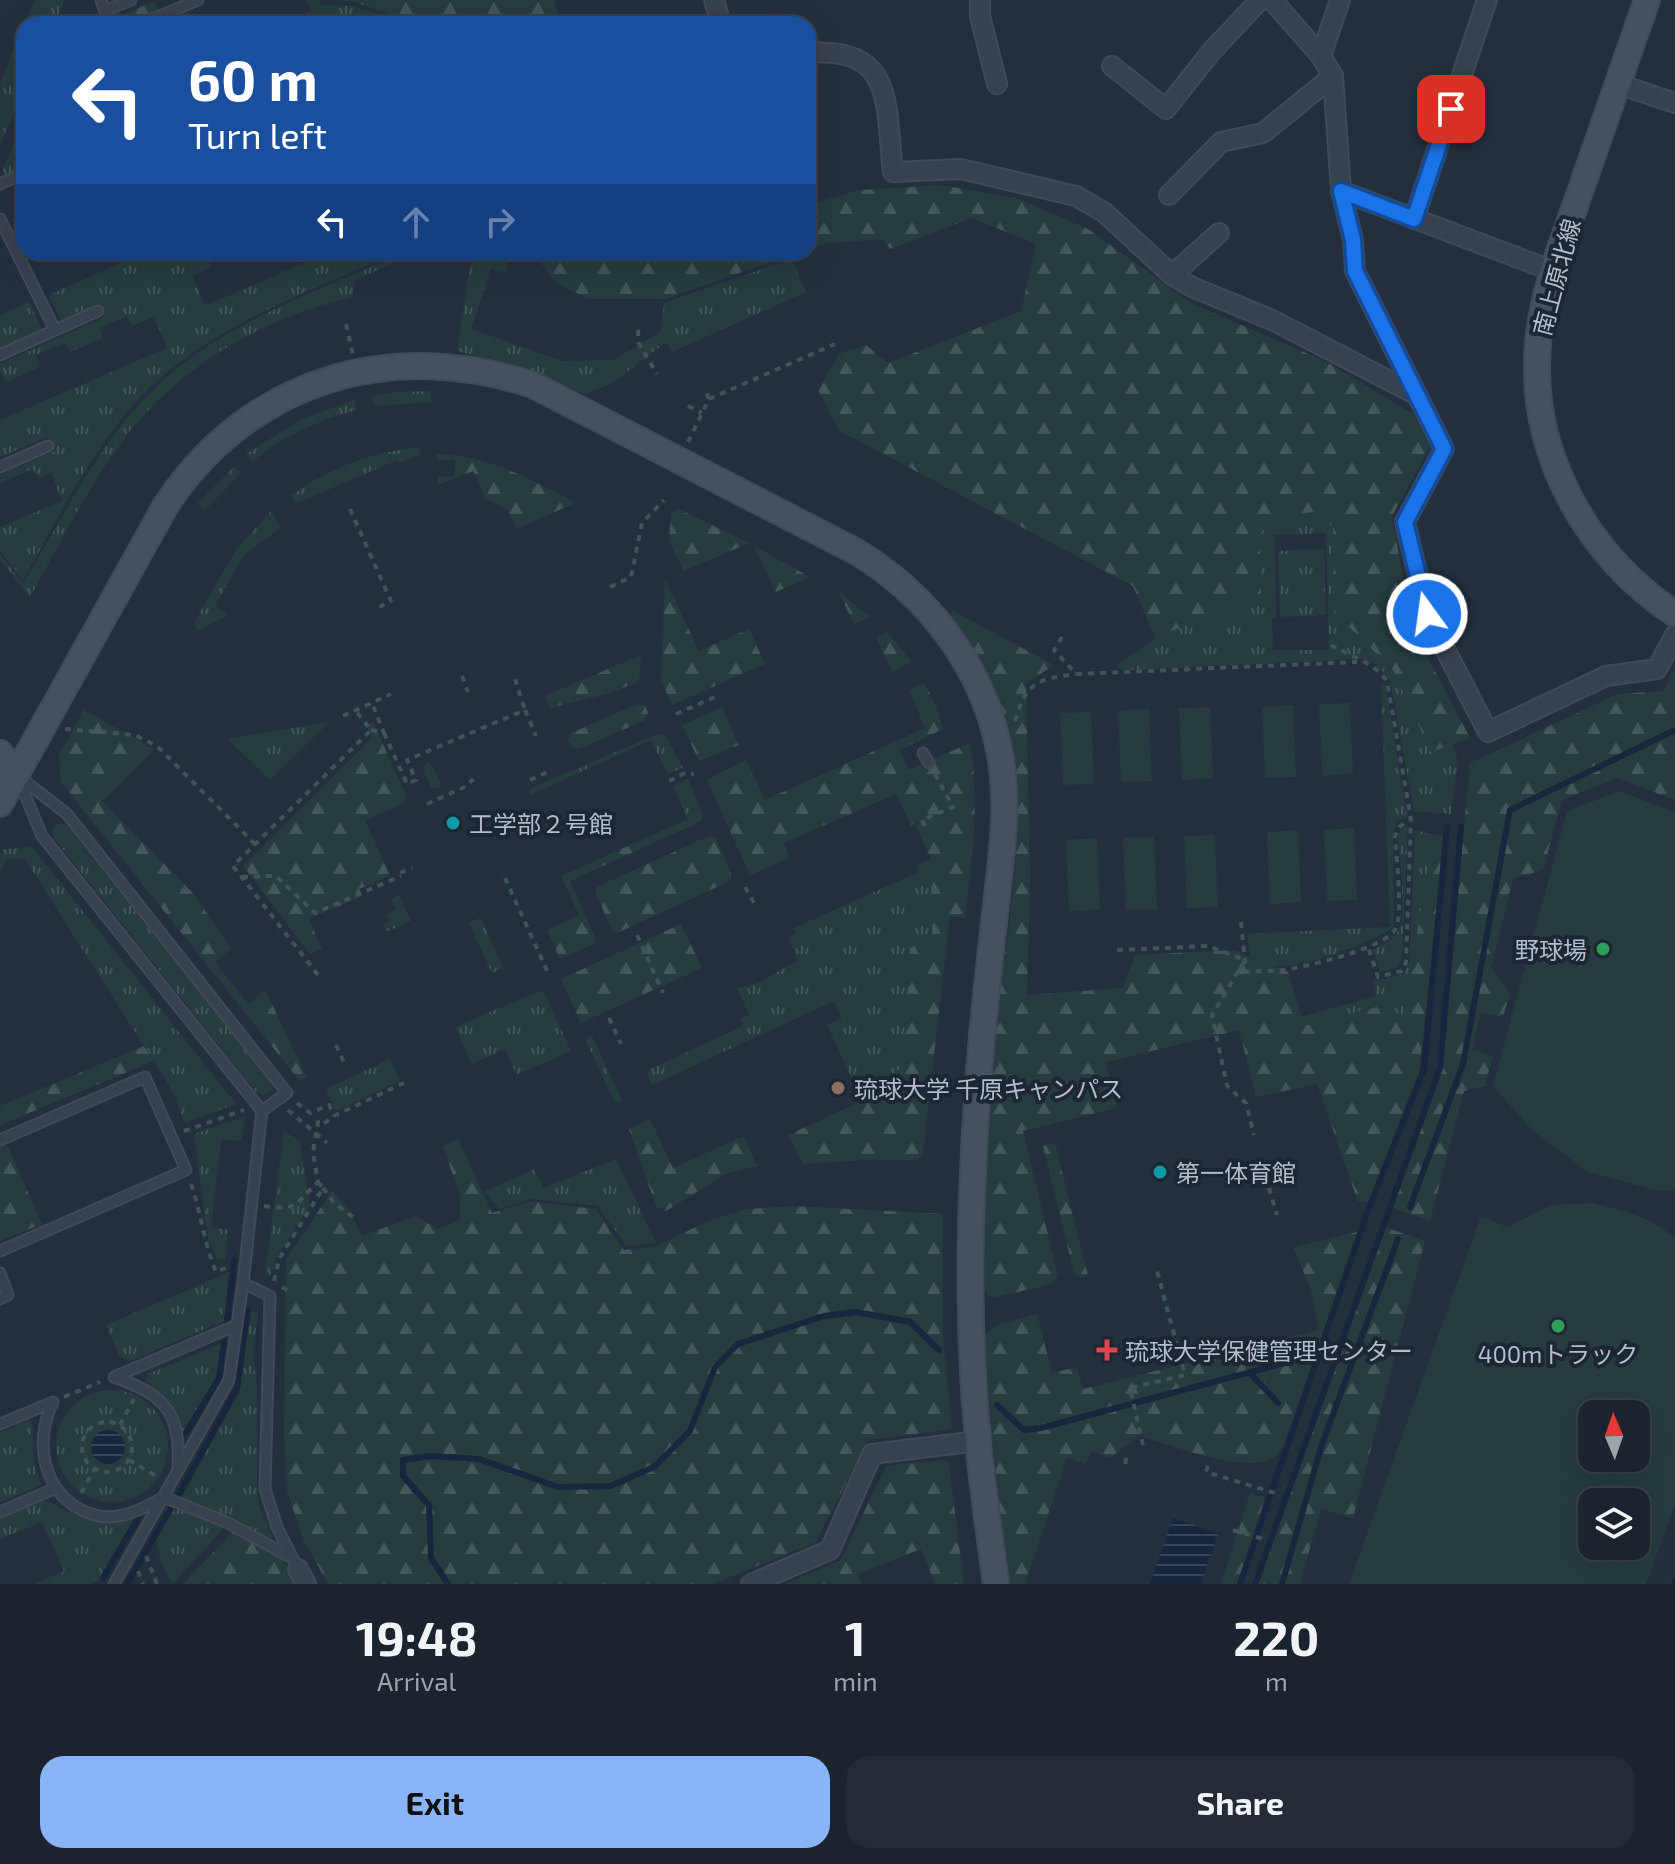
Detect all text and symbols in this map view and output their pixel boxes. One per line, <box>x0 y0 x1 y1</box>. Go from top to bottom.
text: 60 m <box>188 45 318 112</box>
icon: left <box>56 48 160 152</box>
pin <box>1417 75 1485 143</box>
icon: arrive <box>1429 87 1473 131</box>
text: Turn left <box>188 113 327 156</box>
icon: left <box>310 200 354 244</box>
icon: ahead <box>394 200 438 244</box>
icon: right <box>478 200 522 244</box>
street label: 南上原北線 <box>1526 215 1586 339</box>
position arrow <box>1385 572 1469 656</box>
place label: 工学部２号館 <box>469 809 613 838</box>
marker: 工学部２号館 <box>444 814 462 832</box>
place label: 野球場 <box>1515 935 1587 964</box>
marker: 野球場 <box>1594 940 1612 958</box>
place label: 琉球大学 千原キャンパス <box>854 1074 1123 1103</box>
marker: 琉球大学 千原キャンパス <box>829 1079 847 1097</box>
place label: 第一体育館 <box>1176 1158 1296 1187</box>
marker: 第一体育館 <box>1151 1163 1169 1181</box>
marker: 400mトラック <box>1549 1317 1567 1335</box>
place label: 琉球大学保健管理センター <box>1125 1336 1413 1365</box>
marker: 琉球大学保健管理センター <box>1096 1339 1118 1361</box>
place label: 400mトラック <box>1478 1339 1638 1368</box>
north arrow <box>1578 1400 1650 1472</box>
map controls <box>1578 1400 1650 1560</box>
button: layers <box>1578 1488 1650 1560</box>
text: 19:48 <box>356 1608 478 1666</box>
text: 1 <box>845 1608 866 1666</box>
text: 220 <box>1233 1608 1319 1666</box>
text: Arrival <box>377 1665 456 1696</box>
text: min <box>833 1665 878 1696</box>
text: m <box>1265 1665 1288 1696</box>
button: Exit <box>40 1756 830 1848</box>
button: Share <box>846 1756 1635 1848</box>

